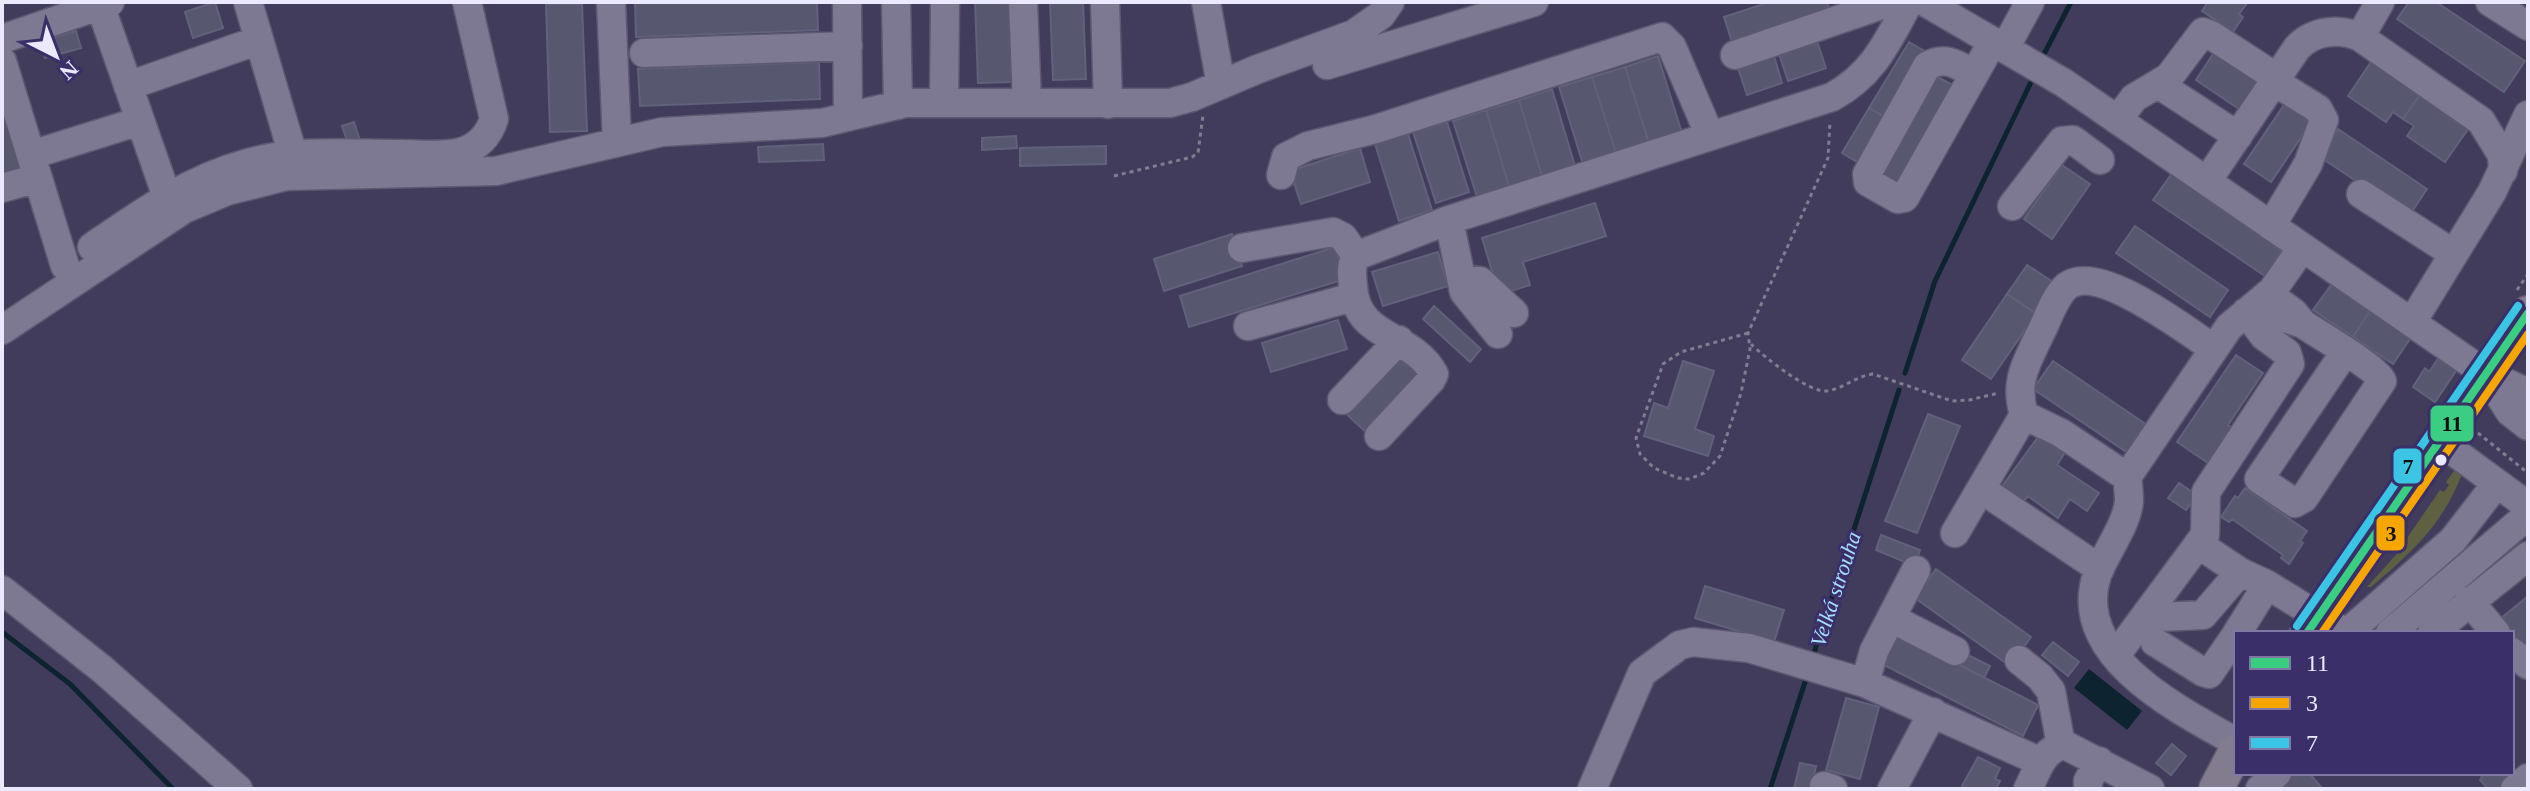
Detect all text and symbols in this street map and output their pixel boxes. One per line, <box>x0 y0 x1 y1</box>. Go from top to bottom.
north arrow <box>16 16 96 96</box>
text: N <box>55 56 83 85</box>
line badge: 11 <box>2429 404 2475 443</box>
text: 11 <box>2442 411 2462 436</box>
line badge: 7 <box>2392 447 2423 485</box>
unlabelled marker <box>2433 452 2449 468</box>
text: 7 <box>2403 454 2414 479</box>
line badge: 3 <box>2375 514 2406 552</box>
text: 3 <box>2386 521 2397 546</box>
water label: Velká strouha <box>1805 528 1866 650</box>
legend <box>2234 631 2514 775</box>
text: 11 <box>2306 650 2329 676</box>
text: 3 <box>2306 690 2318 716</box>
text: 7 <box>2306 730 2318 756</box>

